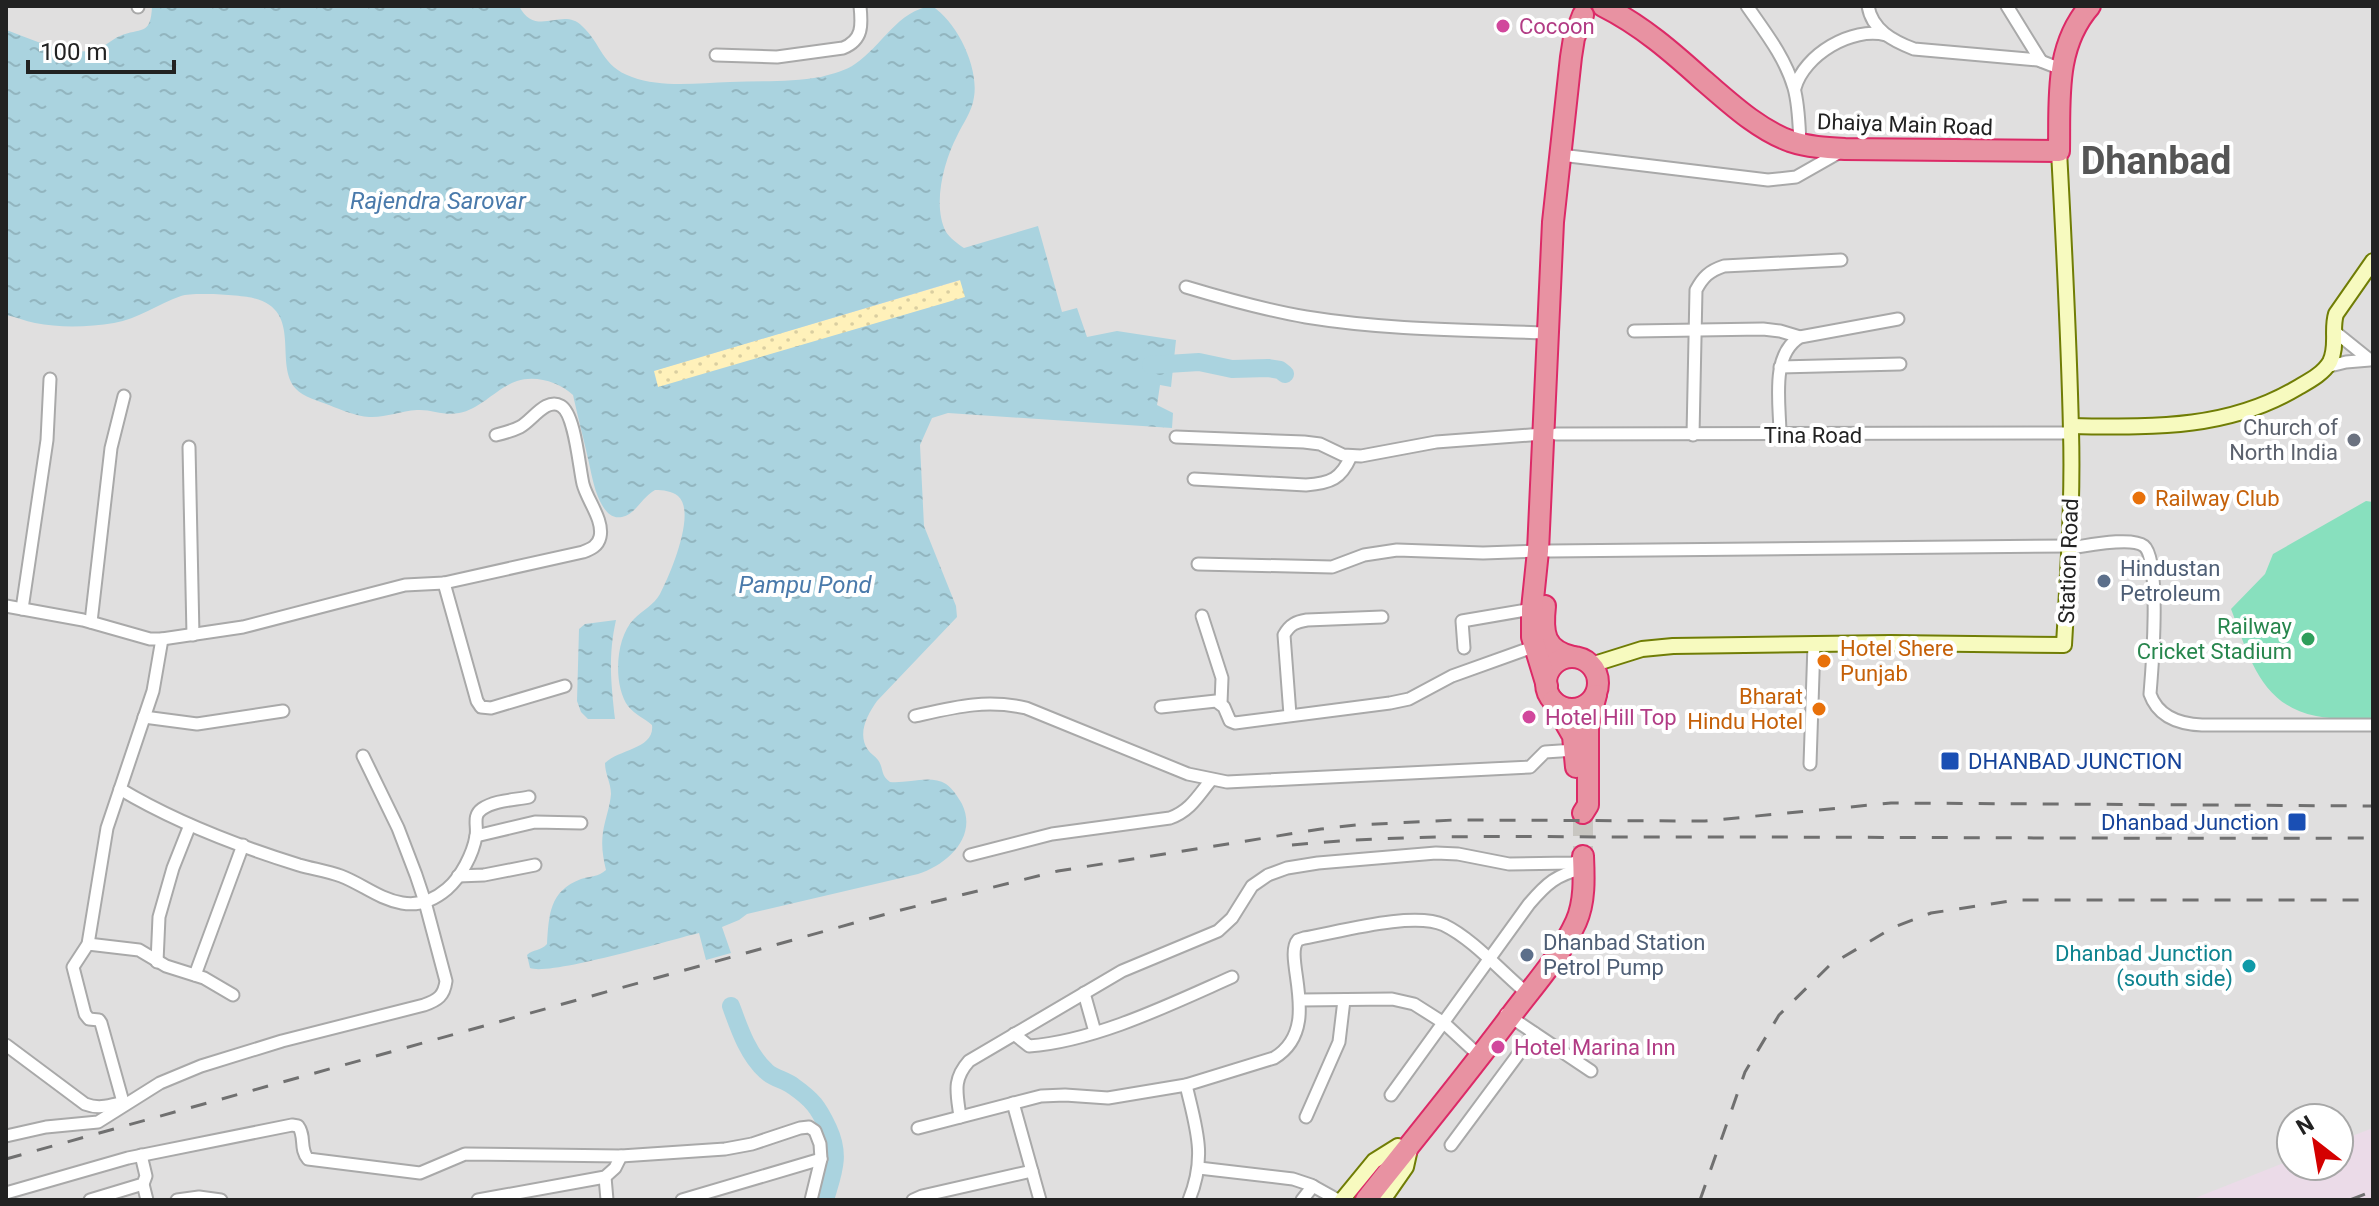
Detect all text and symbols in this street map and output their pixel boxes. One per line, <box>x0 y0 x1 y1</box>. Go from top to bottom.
place label: Cocoon <box>1519 14 1595 39</box>
marker: Cocoon <box>1494 17 1512 35</box>
scale bar <box>28 24 174 74</box>
text: 100 m <box>40 38 107 66</box>
street label: Dhaiya Main Road <box>1817 109 1993 140</box>
district label: Dhanbad <box>2081 139 2231 183</box>
water label: Rajendra Sarovar <box>350 187 527 215</box>
place label: Church of North India <box>2229 415 2338 465</box>
street label: Tina Road <box>1764 423 1862 448</box>
marker: Church of North India <box>2345 431 2363 449</box>
place label: Railway Club <box>2155 486 2280 511</box>
marker: Railway Club <box>2130 489 2148 507</box>
street label: Station Road <box>2054 498 2083 624</box>
place label: Hindustan Petroleum <box>2120 556 2221 606</box>
water label: Pampu Pond <box>738 571 872 599</box>
marker: Hindustan Petroleum <box>2095 572 2113 590</box>
place label: Railway Cricket Stadium <box>2137 614 2293 664</box>
marker: Railway Cricket Stadium <box>2299 630 2317 648</box>
place label: Hotel Shere Punjab <box>1840 636 1954 686</box>
marker: Hotel Shere Punjab <box>1815 652 1833 670</box>
place label: Bharat Hindu Hotel <box>1687 684 1803 734</box>
marker: Bharat Hindu Hotel <box>1810 700 1828 718</box>
place label: Hotel Hill Top <box>1545 705 1677 730</box>
marker: Hotel Hill Top <box>1520 708 1538 726</box>
place label: DHANBAD JUNCTION <box>1968 749 2182 774</box>
marker: DHANBAD JUNCTION <box>1939 750 1961 772</box>
place label: Dhanbad Junction <box>2101 810 2279 835</box>
marker: Dhanbad Junction <box>2286 811 2308 833</box>
place label: Dhanbad Station Petrol Pump <box>1543 930 1705 980</box>
place label: Dhanbad Junction (south side) <box>2055 941 2233 992</box>
marker: Dhanbad Station Petrol Pump <box>1518 946 1536 964</box>
marker: Dhanbad Junction (south side) <box>2240 957 2258 975</box>
place label: Hotel Marina Inn <box>1514 1035 1676 1060</box>
marker: Hotel Marina Inn <box>1489 1038 1507 1056</box>
north arrow <box>2275 1102 2355 1182</box>
text: N <box>2292 1111 2318 1140</box>

